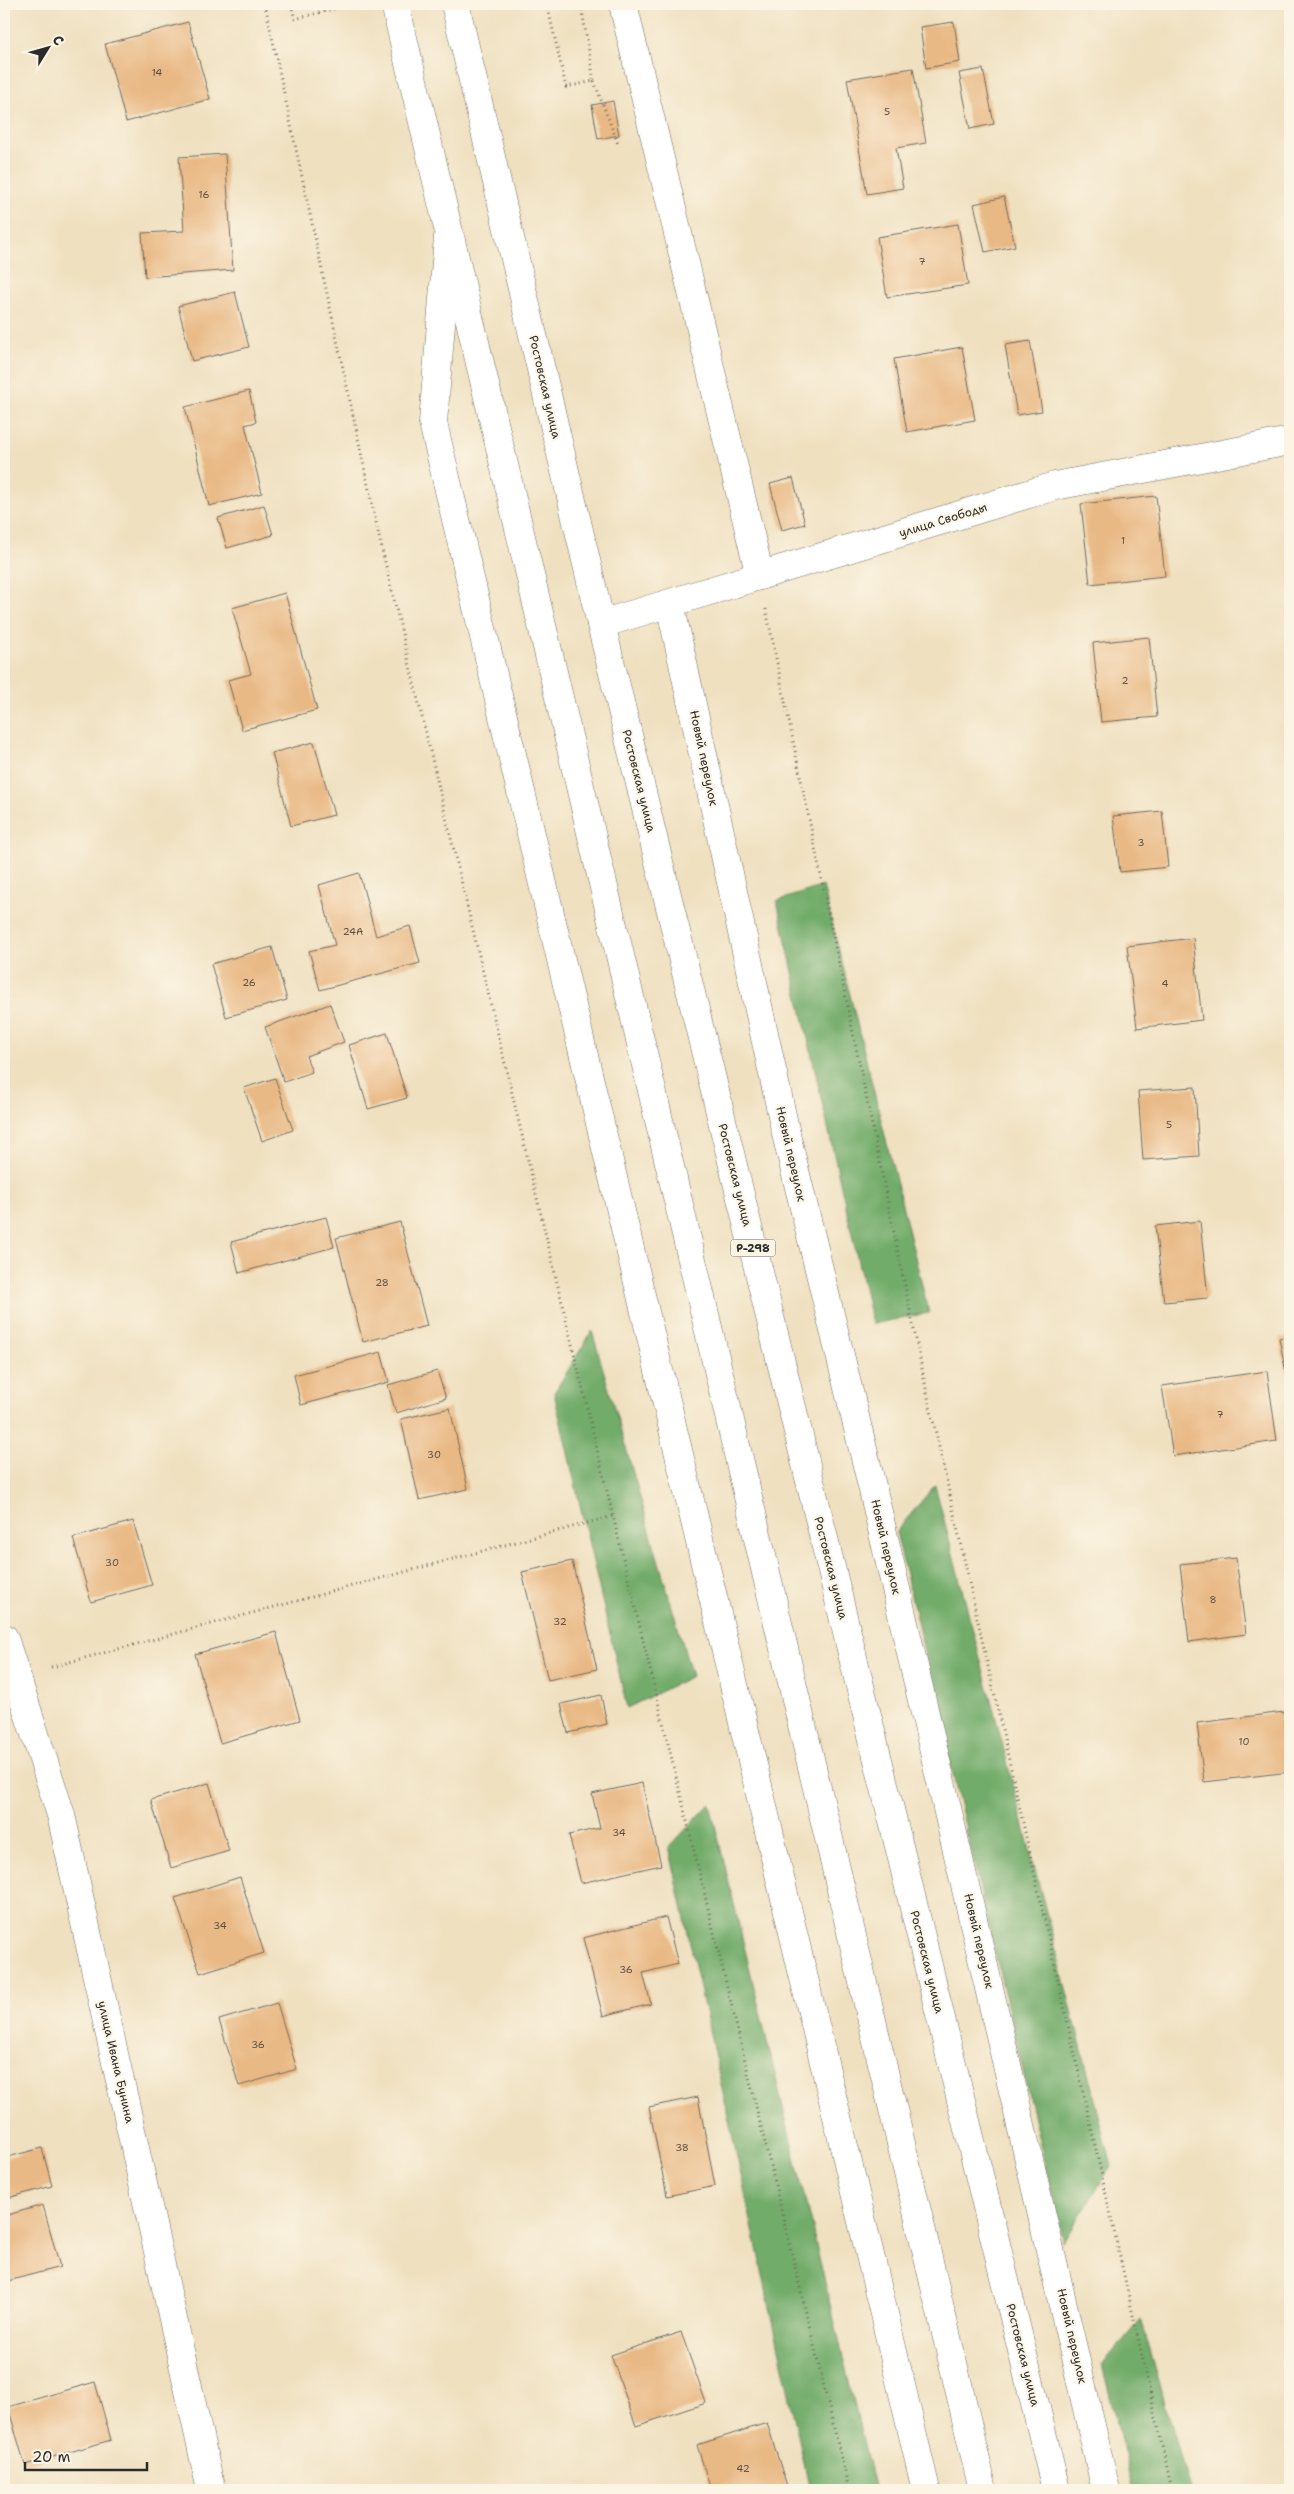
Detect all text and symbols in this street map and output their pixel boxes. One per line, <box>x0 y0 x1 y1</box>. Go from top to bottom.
north arrow <box>22 22 72 72</box>
text: С <box>49 31 68 49</box>
house number: 14 <box>152 66 162 79</box>
house number: 5 <box>884 105 890 118</box>
house number: 16 <box>199 188 209 201</box>
house number: 7 <box>919 255 926 268</box>
street label: Ростовская улица <box>525 334 565 441</box>
street label: улица Свободы <box>897 499 989 541</box>
house number: 1 <box>1121 534 1125 547</box>
house number: 2 <box>1122 674 1129 687</box>
street label: Новый переулок <box>686 709 722 808</box>
street label: Ростовская улица <box>618 728 660 835</box>
house number: 3 <box>1138 836 1145 849</box>
house number: 24А <box>343 925 363 938</box>
house number: 26 <box>242 976 256 989</box>
house number: 4 <box>1162 977 1169 990</box>
street label: Новый переулок <box>772 1105 810 1204</box>
house number: 5 <box>1166 1118 1172 1131</box>
street label: Ростовская улица <box>714 1122 756 1229</box>
road number: Р-298 <box>730 1240 776 1256</box>
house number: 28 <box>375 1276 389 1289</box>
house number: 7 <box>1217 1408 1224 1421</box>
house number: 30 <box>427 1448 441 1461</box>
street label: Новый переулок <box>867 1498 905 1597</box>
street label: Ростовская улица <box>810 1515 852 1622</box>
house number: 30 <box>105 1556 119 1569</box>
house number: 8 <box>1210 1593 1217 1606</box>
house number: 32 <box>553 1615 567 1628</box>
house number: 10 <box>1239 1735 1249 1748</box>
house number: 34 <box>612 1826 626 1839</box>
street label: Новый переулок <box>960 1892 998 1991</box>
street label: Ростовская улица <box>906 1909 948 2016</box>
house number: 34 <box>213 1919 227 1932</box>
house number: 36 <box>619 1963 633 1976</box>
street label: улица Ивана Бунина <box>94 1999 138 2125</box>
house number: 36 <box>251 2038 265 2051</box>
house number: 38 <box>675 2141 689 2154</box>
street label: Новый переулок <box>1053 2287 1091 2386</box>
street label: Ростовская улица <box>1002 2302 1044 2409</box>
scale bar <box>25 2439 148 2471</box>
text: 20 m <box>32 2447 71 2467</box>
house number: 42 <box>736 2462 750 2475</box>

